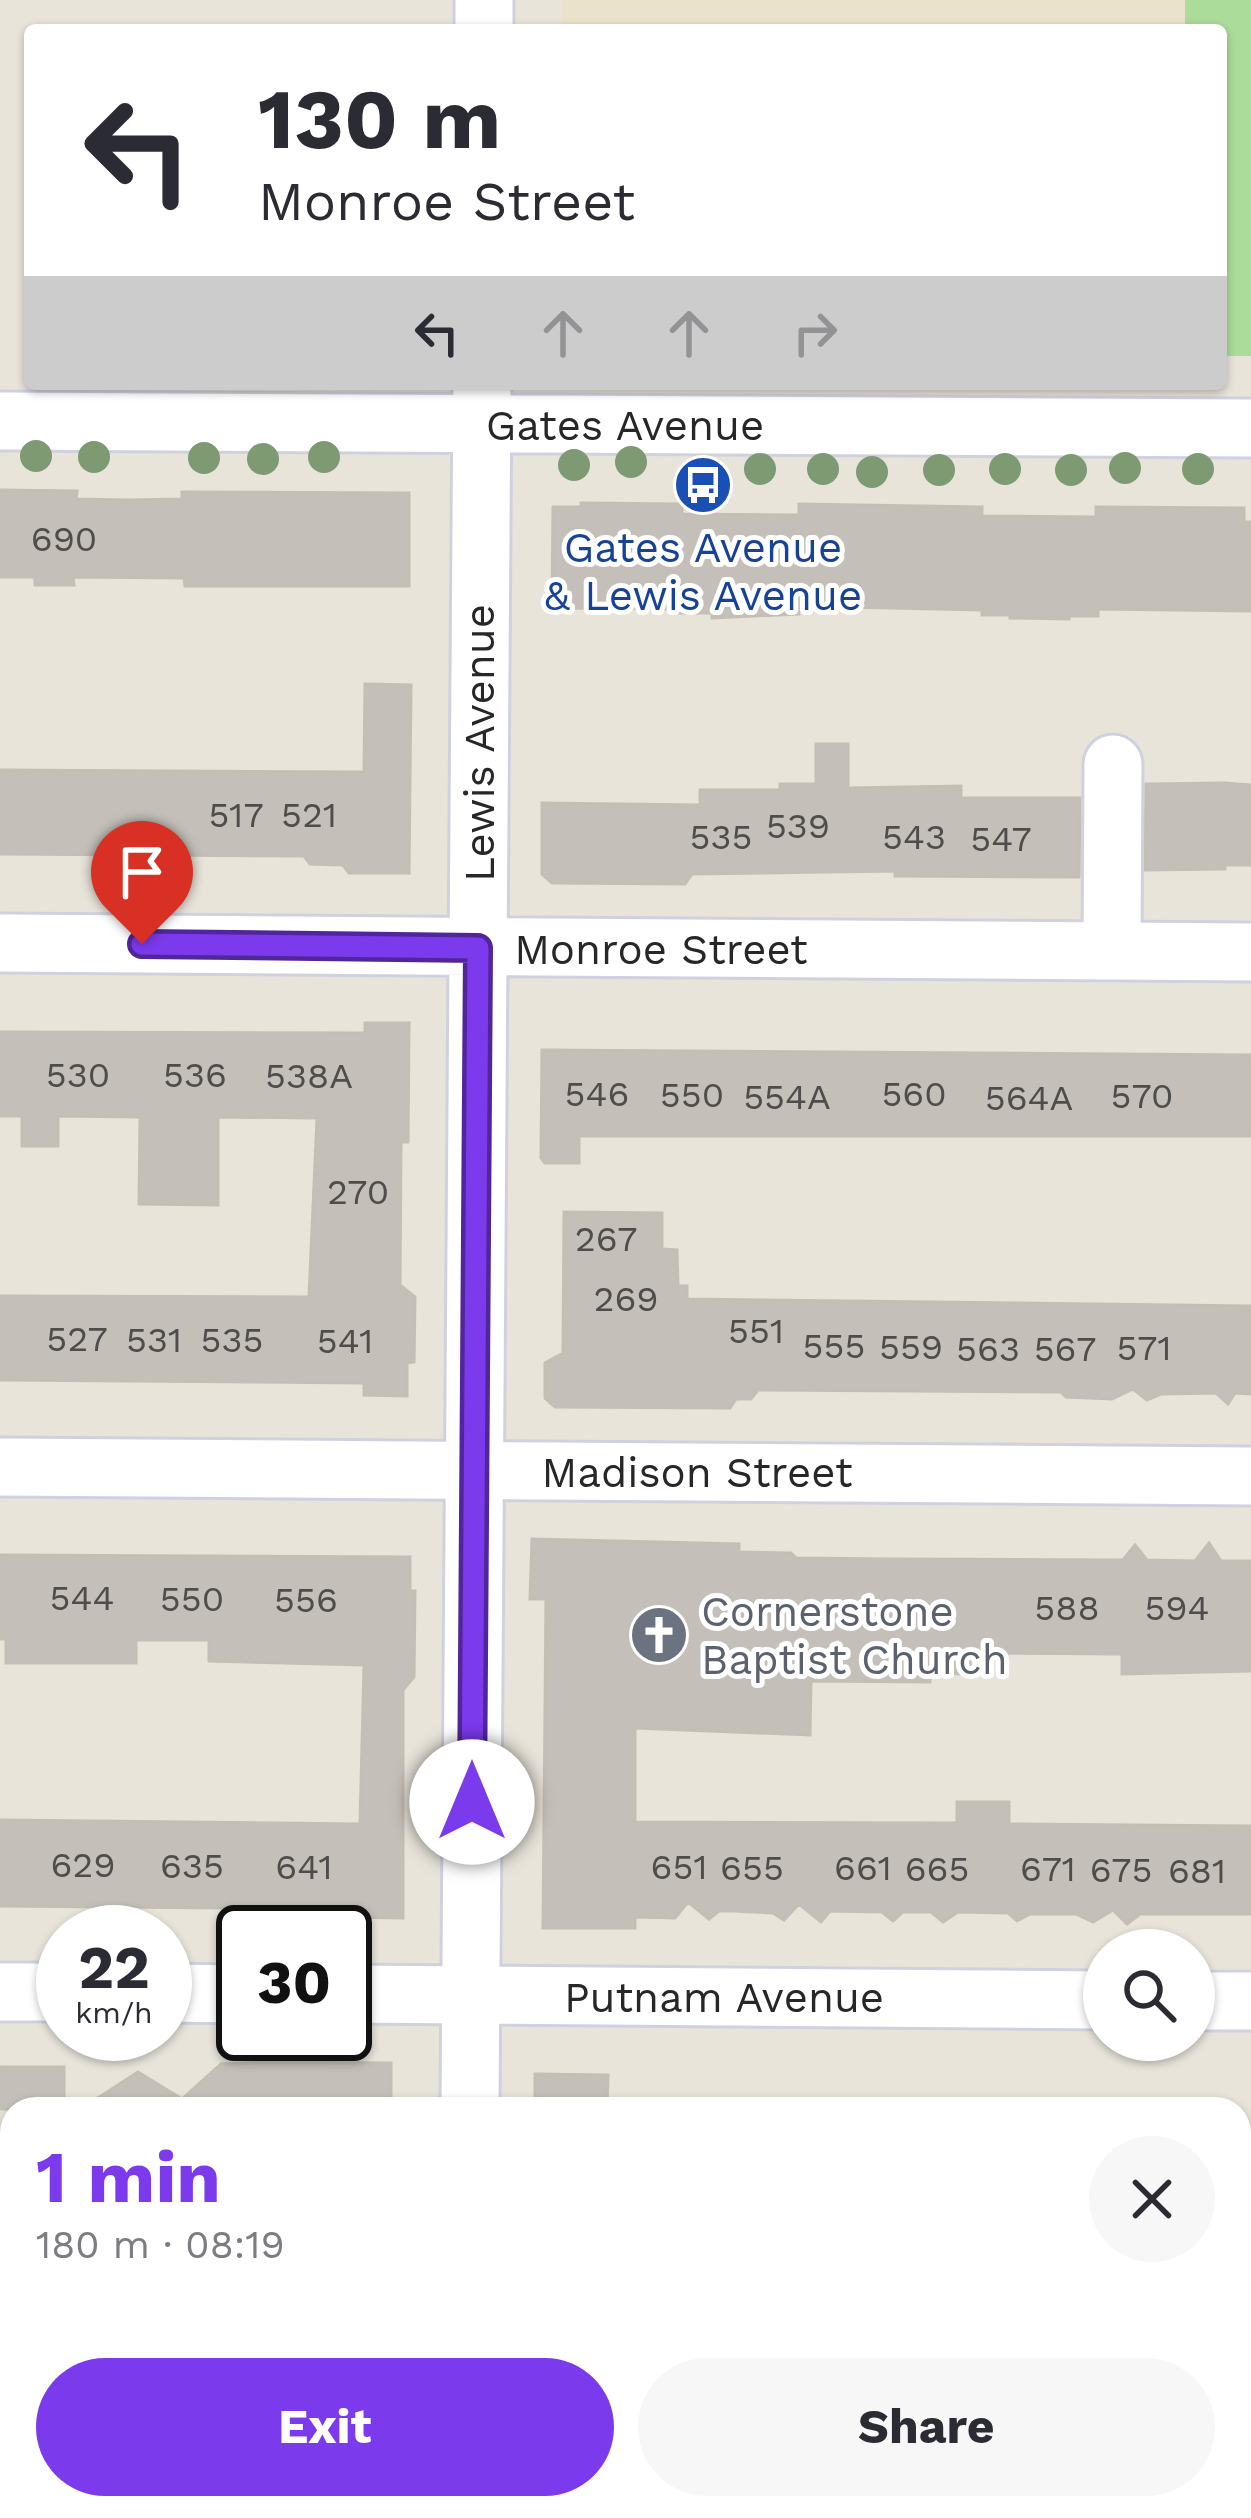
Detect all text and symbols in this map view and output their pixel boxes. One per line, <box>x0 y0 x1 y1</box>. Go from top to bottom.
text: 130 m <box>258 70 501 168</box>
icon: left <box>60 72 216 228</box>
text: Monroe Street <box>258 170 635 233</box>
icon: left <box>404 300 470 366</box>
icon: ahead <box>530 300 596 366</box>
icon: ahead <box>656 300 722 366</box>
icon: right <box>782 300 848 366</box>
street label: Gates Avenue <box>486 401 764 450</box>
bus stop icon: Gates Avenue & Lewis Avenue <box>672 454 734 516</box>
house number: 690 <box>31 518 97 560</box>
place label: Gates Avenue & Lewis Avenue <box>544 523 862 620</box>
street label: Lewis Avenue <box>455 604 504 882</box>
house number: 517 <box>208 794 264 836</box>
house number: 521 <box>281 794 337 836</box>
house number: 539 <box>766 805 830 847</box>
house number: 535 <box>690 816 752 858</box>
house number: 543 <box>882 816 946 858</box>
house number: 547 <box>970 818 1032 860</box>
pin <box>91 821 193 944</box>
icon: arrive <box>109 839 175 905</box>
street label: Monroe Street <box>514 925 808 974</box>
house number: 530 <box>46 1054 110 1096</box>
house number: 536 <box>163 1054 227 1096</box>
house number: 538A <box>265 1055 353 1097</box>
house number: 546 <box>565 1073 629 1115</box>
house number: 560 <box>881 1073 947 1115</box>
house number: 550 <box>660 1074 724 1116</box>
house number: 570 <box>1111 1075 1173 1117</box>
house number: 554A <box>743 1076 831 1118</box>
house number: 564A <box>985 1077 1073 1119</box>
house number: 270 <box>327 1171 389 1213</box>
house number: 267 <box>575 1218 637 1260</box>
house number: 269 <box>593 1278 659 1320</box>
house number: 551 <box>728 1310 784 1352</box>
house number: 527 <box>46 1318 108 1360</box>
house number: 531 <box>126 1319 182 1361</box>
house number: 535 <box>201 1319 263 1361</box>
house number: 541 <box>317 1320 373 1362</box>
house number: 555 <box>803 1325 865 1367</box>
house number: 559 <box>879 1326 943 1368</box>
house number: 571 <box>1116 1327 1172 1369</box>
house number: 563 <box>956 1328 1020 1370</box>
house number: 567 <box>1034 1328 1096 1370</box>
street label: Madison Street <box>542 1448 852 1497</box>
house number: 544 <box>50 1577 114 1619</box>
house number: 550 <box>160 1578 224 1620</box>
house number: 556 <box>274 1579 338 1621</box>
place label: Cornerstone Baptist Church <box>701 1587 1008 1684</box>
house number: 588 <box>1034 1587 1100 1629</box>
house number: 594 <box>1144 1587 1210 1629</box>
church icon: Cornerstone Baptist Church <box>628 1604 690 1666</box>
position arrow <box>409 1739 535 1865</box>
house number: 629 <box>50 1844 116 1886</box>
house number: 635 <box>160 1845 224 1887</box>
house number: 641 <box>275 1846 333 1888</box>
house number: 651 <box>651 1846 707 1888</box>
house number: 655 <box>720 1847 784 1889</box>
house number: 661 <box>834 1847 892 1889</box>
house number: 665 <box>905 1848 969 1890</box>
house number: 671 <box>1020 1848 1076 1890</box>
house number: 675 <box>1090 1849 1152 1891</box>
house number: 681 <box>1168 1850 1226 1892</box>
speed limit sign: 30 <box>216 1905 372 2061</box>
map controls <box>1083 1929 1215 2061</box>
button: search <box>1083 1929 1215 2061</box>
text: 22 <box>78 1932 150 2003</box>
street label: Putnam Avenue <box>564 1973 884 2022</box>
text: km/h <box>75 1995 153 2030</box>
text: 1 min <box>36 2135 221 2219</box>
button: close <box>1089 2136 1215 2262</box>
text: 180 m · 08:19 <box>36 2222 284 2267</box>
button: Exit <box>36 2358 614 2496</box>
button: Share <box>638 2358 1215 2496</box>

